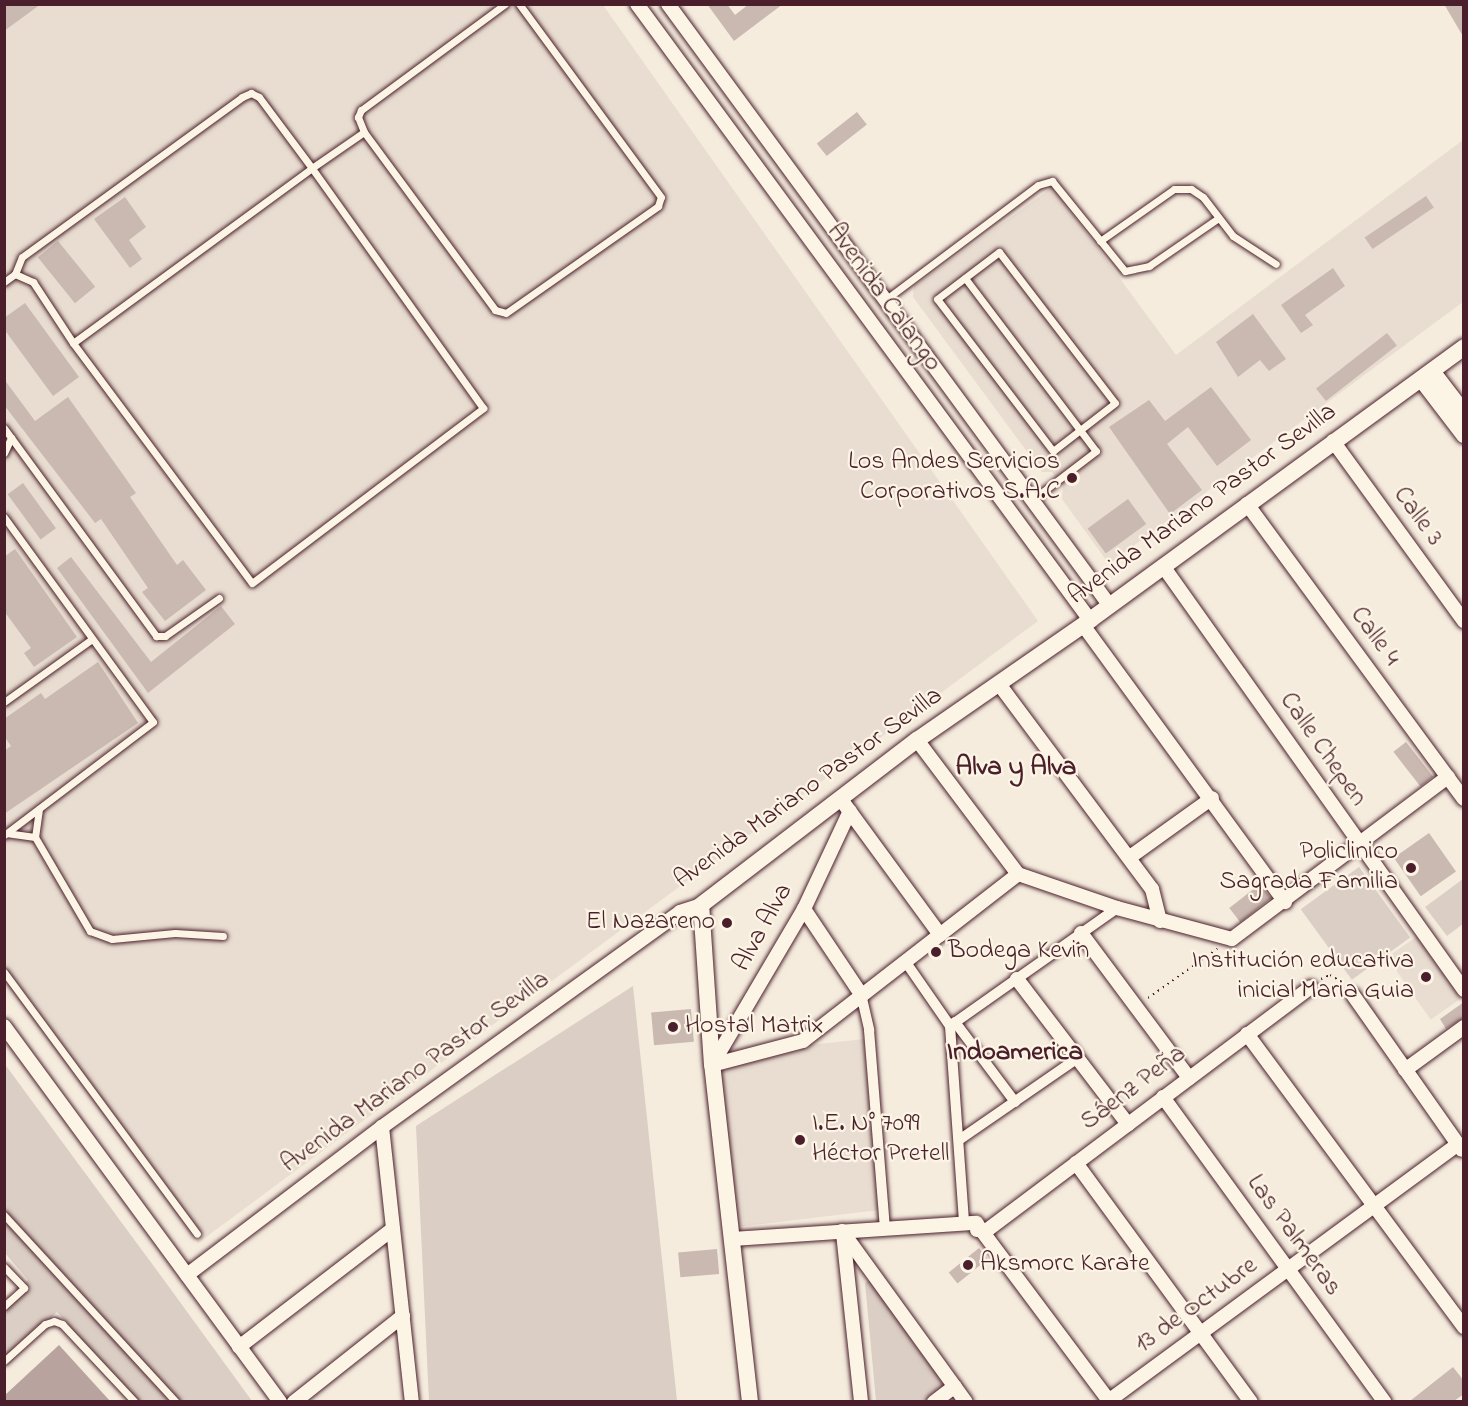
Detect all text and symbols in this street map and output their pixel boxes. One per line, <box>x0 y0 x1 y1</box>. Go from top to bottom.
street label: Avenida Calango <box>819 218 947 378</box>
street label: Avenida Mariano Pastor Sevilla <box>1063 397 1343 613</box>
place label: Los Andes Servicios Corporativos S.A.C <box>848 447 1060 508</box>
marker: Los Andes Servicios Corporativos S.A.C <box>1065 471 1079 485</box>
street label: Calle 3 <box>1385 481 1449 553</box>
street label: Calle 4 <box>1342 601 1406 673</box>
street label: Avenida Mariano Pastor Sevilla <box>669 681 949 897</box>
street label: Calle Chepen <box>1271 687 1373 813</box>
district label: Alva y Alva <box>956 752 1076 784</box>
place label: Policlinico Sagrada Familia <box>1219 837 1398 898</box>
marker: Policlinico Sagrada Familia <box>1402 859 1420 877</box>
street label: Alva Alva <box>727 879 801 977</box>
place label: El Nazareno <box>586 907 715 939</box>
marker: El Nazareno <box>720 916 734 930</box>
place label: Bodega Kevin <box>948 936 1089 968</box>
marker: Bodega Kevin <box>929 945 943 959</box>
place label: Institución educativa inicial Maria Guia <box>1192 946 1414 1008</box>
street label: Avenida Mariano Pastor Sevilla <box>276 965 556 1181</box>
marker: Institución educativa inicial Maria Guia <box>1419 970 1433 984</box>
place label: Hostal Matrix <box>685 1011 823 1043</box>
marker: Hostal Matrix <box>666 1020 680 1034</box>
district label: Indoamerica <box>947 1037 1083 1069</box>
street label: Sáenz Peña <box>1075 1039 1193 1139</box>
place label: I.E. N° 7099 Héctor Pretell <box>812 1109 949 1170</box>
marker: I.E. N° 7099 Héctor Pretell <box>793 1133 807 1147</box>
street label: Las Palmeras <box>1239 1169 1347 1303</box>
place label: Aksmorc Karate <box>980 1249 1150 1281</box>
street label: 13 de Octubre <box>1130 1251 1264 1361</box>
marker: Aksmorc Karate <box>961 1258 975 1272</box>

